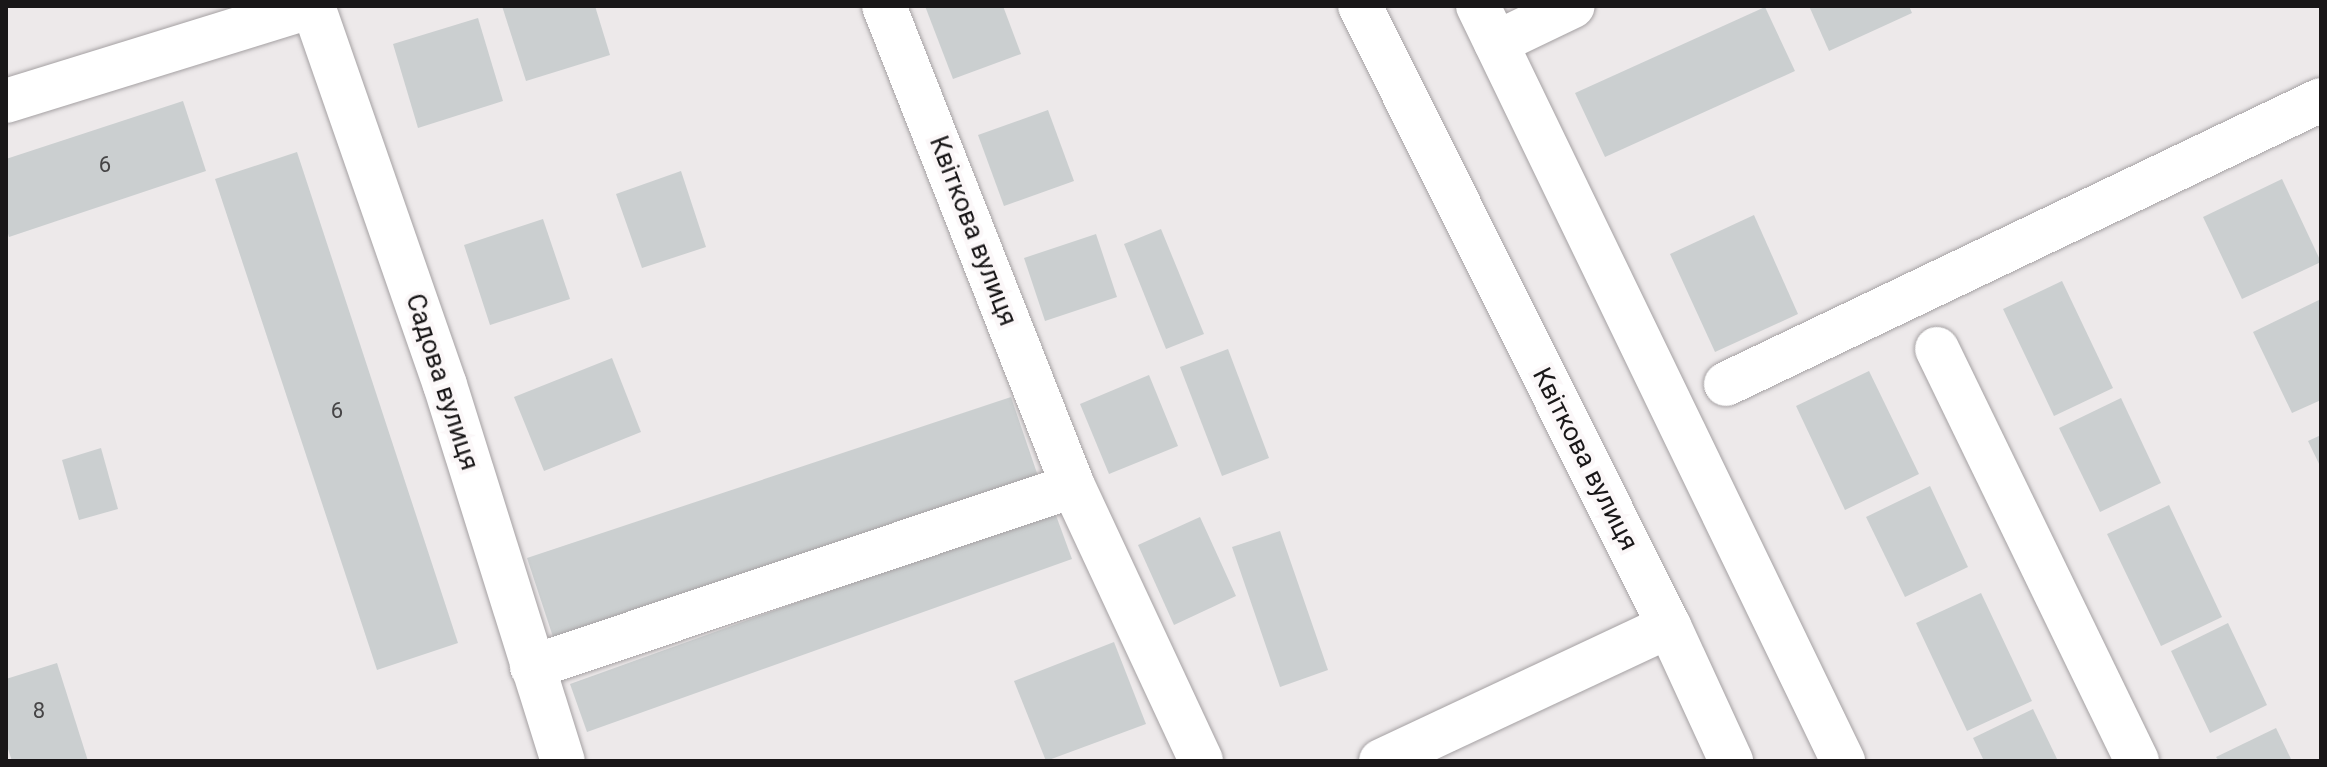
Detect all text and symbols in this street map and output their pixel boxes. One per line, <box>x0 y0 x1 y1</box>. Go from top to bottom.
street label: Квіткова вулиця <box>922 132 1024 330</box>
house number: 6 <box>99 152 111 178</box>
street label: Садова вулиця <box>399 290 485 474</box>
street label: Квіткова вулиця <box>1526 362 1644 556</box>
house number: 6 <box>331 398 343 424</box>
house number: 8 <box>33 698 45 724</box>

